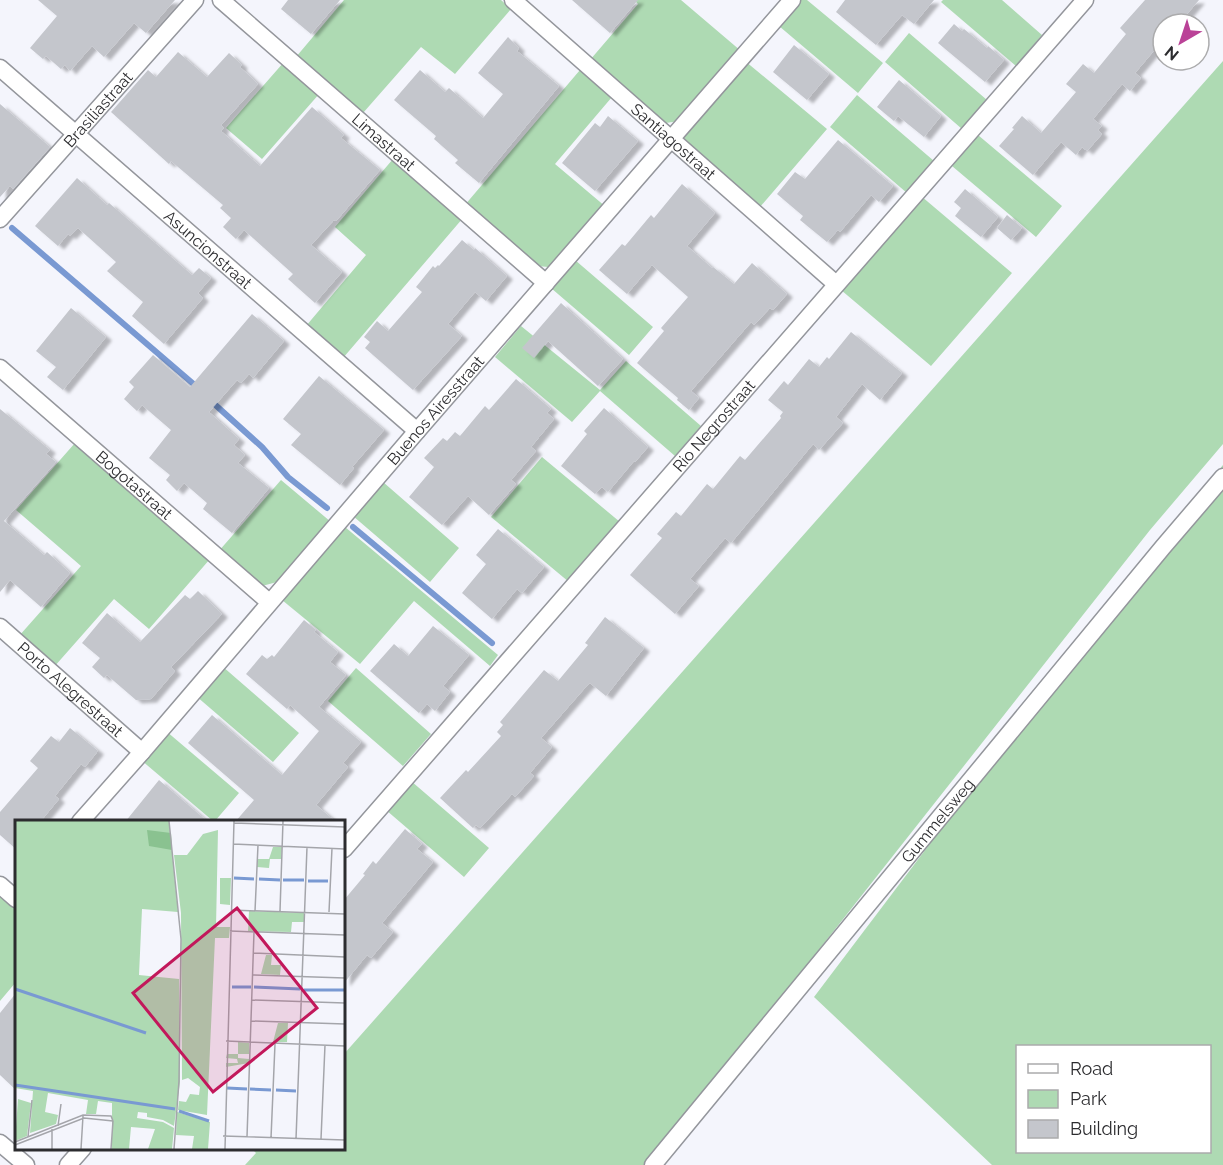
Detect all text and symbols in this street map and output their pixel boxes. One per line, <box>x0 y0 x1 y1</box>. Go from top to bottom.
north arrow <box>1151 12 1211 72</box>
text: N <box>1161 42 1183 64</box>
street label: Brasiliastraat <box>60 68 137 151</box>
street label: Santiagostraat <box>627 99 720 184</box>
street label: Limastraat <box>348 110 420 175</box>
street label: Asuncionstraat <box>160 206 256 293</box>
street label: Buenos Airesstraat <box>383 352 489 469</box>
street label: Rio Negrostraat <box>669 376 759 476</box>
street label: Bogotastraat <box>92 447 177 524</box>
street label: Porto Alegrestraat <box>14 638 127 741</box>
street label: Gummelsweg <box>898 774 978 867</box>
inset map <box>15 820 345 1150</box>
legend <box>1016 1045 1211 1153</box>
text: Road <box>1070 1058 1113 1079</box>
text: Park <box>1070 1088 1107 1109</box>
text: Building <box>1070 1118 1138 1139</box>

